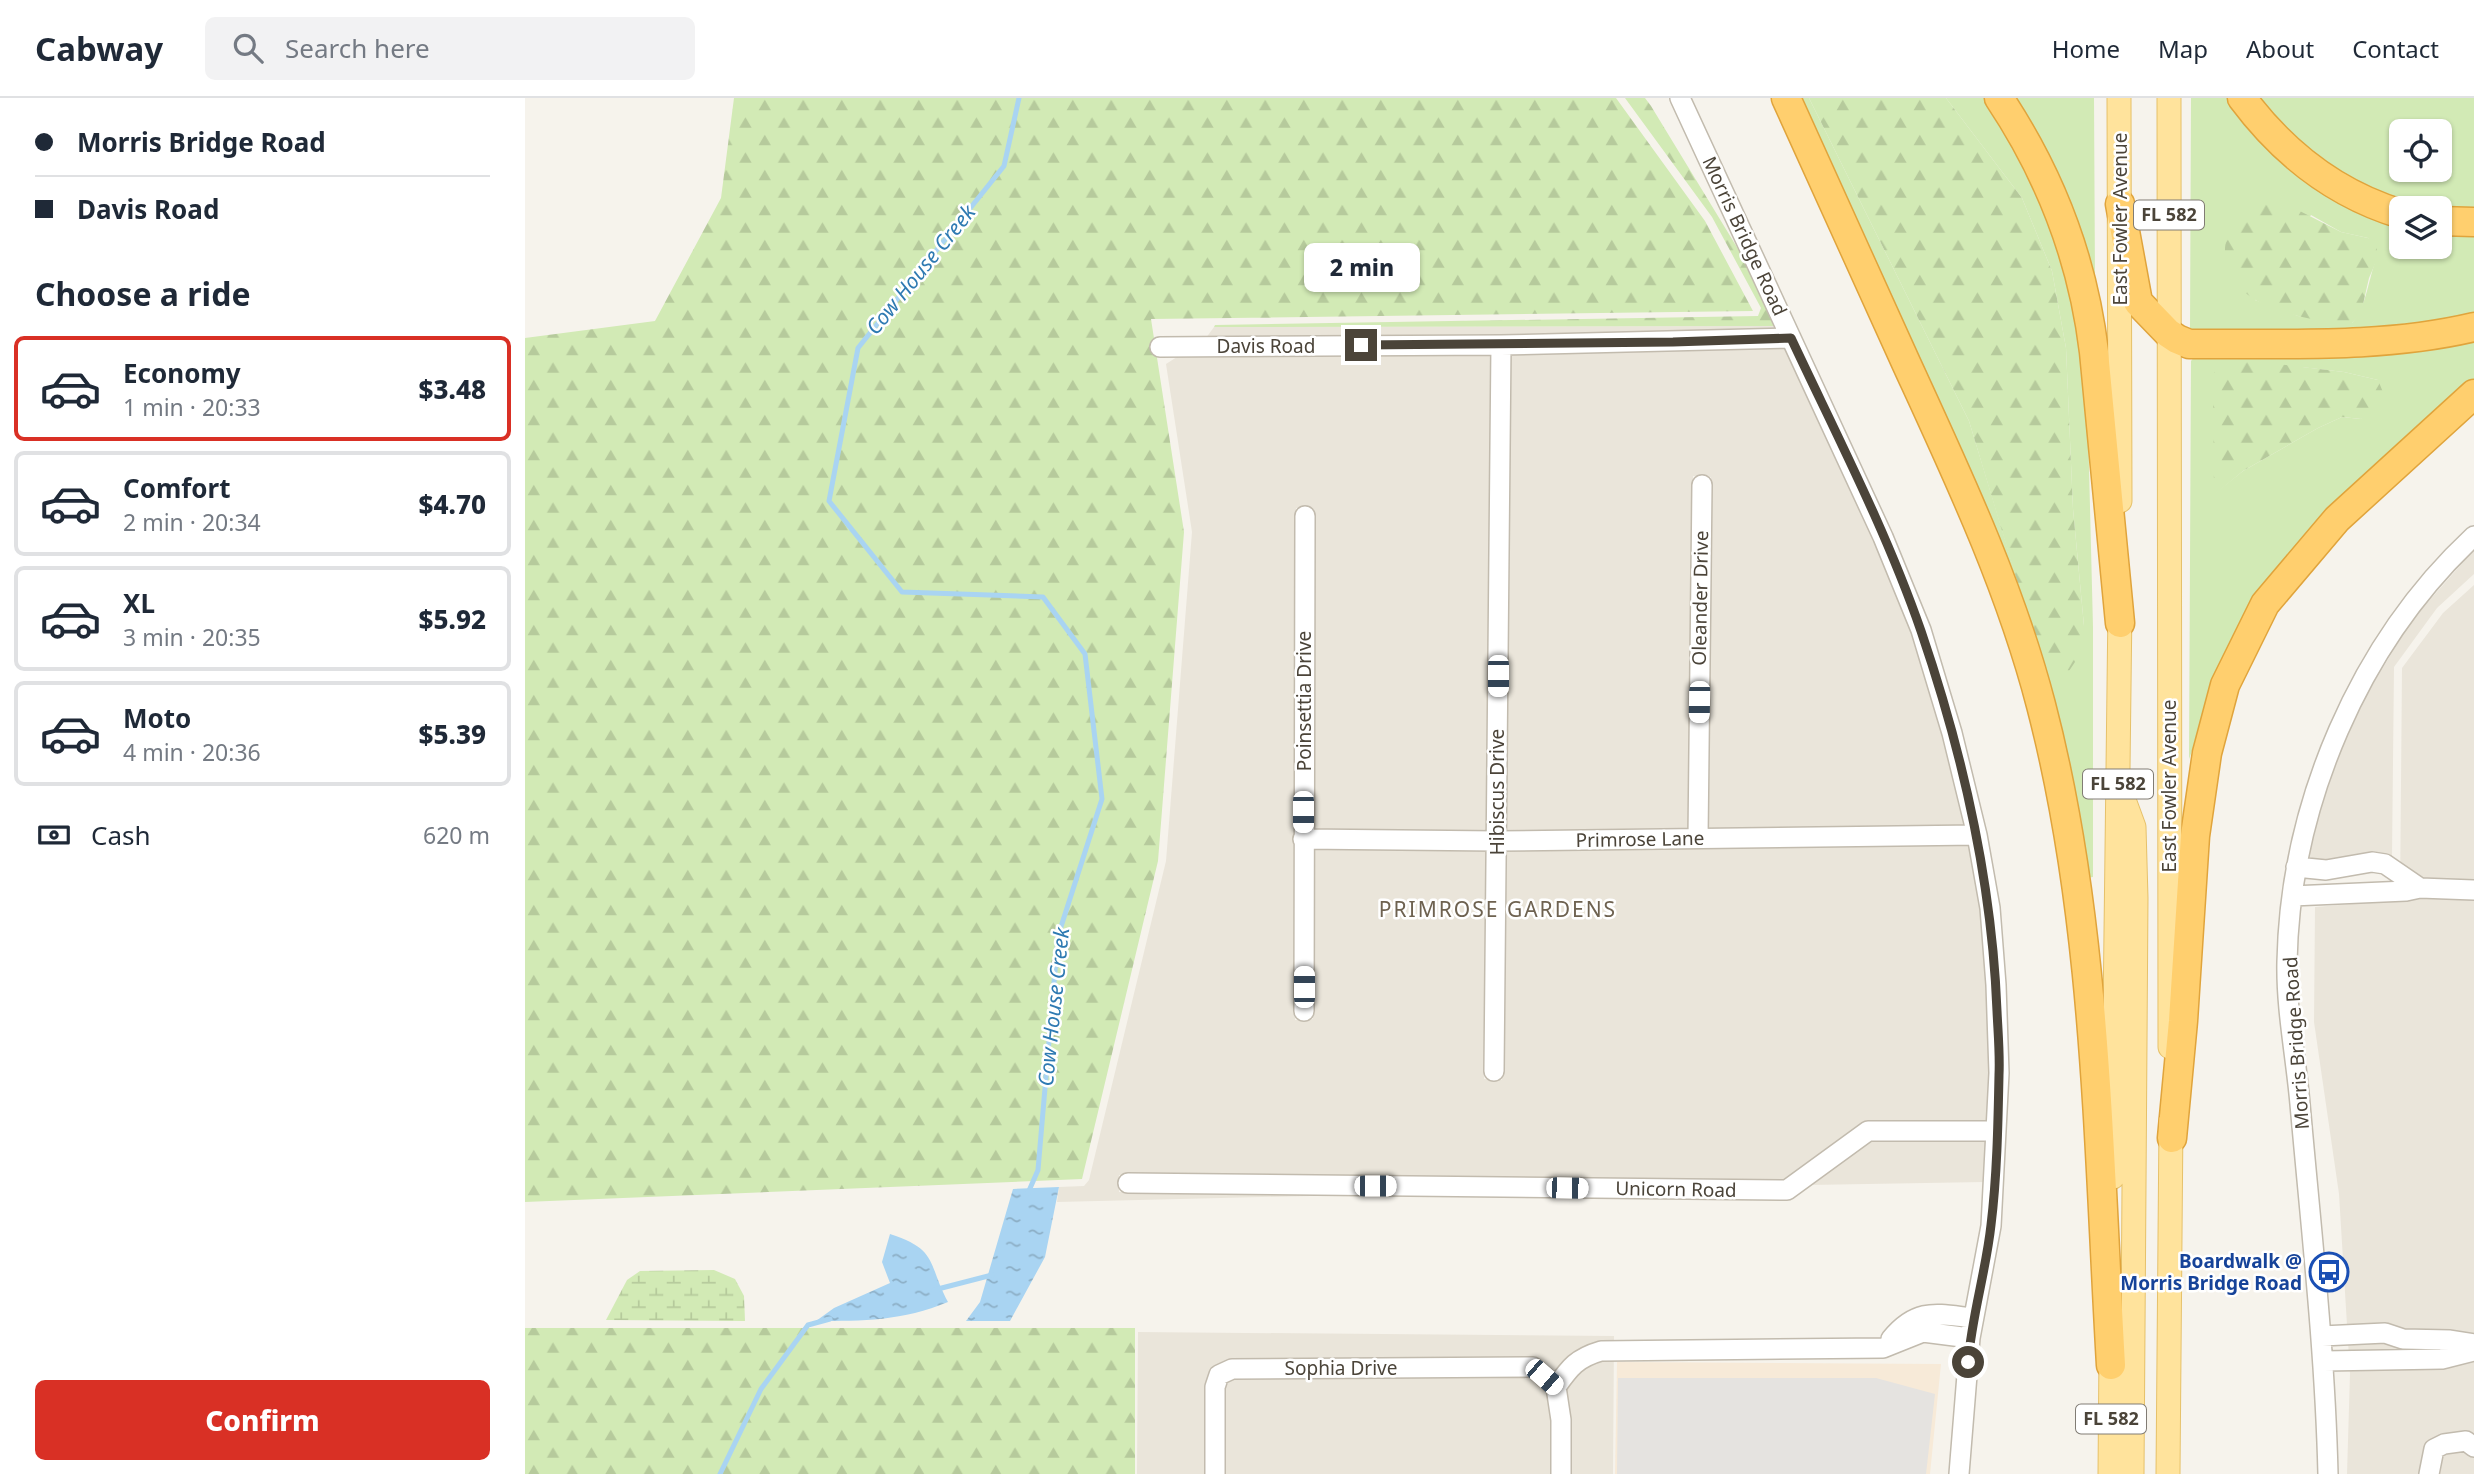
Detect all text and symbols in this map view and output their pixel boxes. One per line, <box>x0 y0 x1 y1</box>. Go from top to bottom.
search box <box>205 17 695 80</box>
text: Cabway <box>35 26 163 71</box>
icon: search <box>229 29 267 67</box>
text: Search here <box>285 30 430 66</box>
text: Home <box>2052 32 2120 65</box>
text: Map <box>2158 32 2208 65</box>
text: About <box>2246 32 2314 65</box>
text: Contact <box>2352 32 2439 65</box>
map controls <box>2389 119 2452 259</box>
button: locate <box>2389 119 2452 182</box>
text: Morris Bridge Road <box>77 124 326 160</box>
street label: East Fowler Avenue <box>2107 132 2133 306</box>
street label: Morris Bridge Road <box>1697 152 1793 320</box>
text: Davis Road <box>77 191 219 227</box>
button: layers <box>2389 196 2452 259</box>
water label: Cow House Creek <box>859 197 982 340</box>
road number: FL 582 <box>2134 201 2204 230</box>
callout: 2 min <box>1303 244 1419 292</box>
text: 2 min <box>1330 251 1394 283</box>
text: Choose a ride <box>35 272 251 315</box>
route end <box>1345 329 1377 361</box>
street label: Davis Road <box>1217 333 1315 359</box>
text: Economy <box>123 355 241 391</box>
icon: car <box>39 357 102 420</box>
text: $3.48 <box>419 371 486 407</box>
text: 1 min · 20:33 <box>123 391 261 423</box>
text: Comfort <box>123 470 231 506</box>
icon: car <box>39 472 102 535</box>
text: $4.70 <box>419 486 486 522</box>
text: 2 min · 20:34 <box>123 506 261 538</box>
street label: Oleander Drive <box>1686 530 1714 666</box>
text: XL <box>123 585 155 621</box>
icon: car <box>39 587 102 650</box>
text: $5.92 <box>419 601 486 637</box>
text: 3 min · 20:35 <box>123 621 261 653</box>
street label: Poinsettia Drive <box>1291 631 1317 771</box>
car <box>1488 655 1509 697</box>
car <box>1689 681 1710 723</box>
street label: East Fowler Avenue <box>2156 699 2182 873</box>
text: Moto <box>123 700 191 736</box>
icon: car <box>39 702 102 765</box>
text: $5.39 <box>419 716 486 752</box>
street label: Hibiscus Drive <box>1484 729 1510 855</box>
text: 4 min · 20:36 <box>123 736 261 768</box>
road number: FL 582 <box>2083 770 2153 798</box>
car <box>1293 791 1314 833</box>
icon: cash <box>35 816 73 854</box>
text: Cash <box>91 817 151 853</box>
text: 620 m <box>423 819 490 851</box>
street label: Primrose Lane <box>1575 825 1705 853</box>
district label: PRIMROSE GARDENS <box>1379 895 1617 923</box>
water label: Cow House Creek <box>1031 925 1075 1088</box>
street label: Morris Bridge Road <box>2277 956 2315 1130</box>
car <box>1294 966 1315 1008</box>
street label: Unicorn Road <box>1615 1175 1737 1203</box>
car <box>1355 1176 1397 1197</box>
car <box>1546 1177 1589 1199</box>
place label: Boardwalk @ Morris Bridge Road <box>2120 1248 2302 1296</box>
bus stop icon: Boardwalk @ Morris Bridge Road <box>2308 1251 2350 1293</box>
route start <box>1952 1346 1984 1378</box>
street label: Sophia Drive <box>1285 1355 1397 1381</box>
car <box>1522 1355 1567 1399</box>
button: Confirm <box>35 1380 490 1460</box>
road number: FL 582 <box>2076 1404 2146 1434</box>

